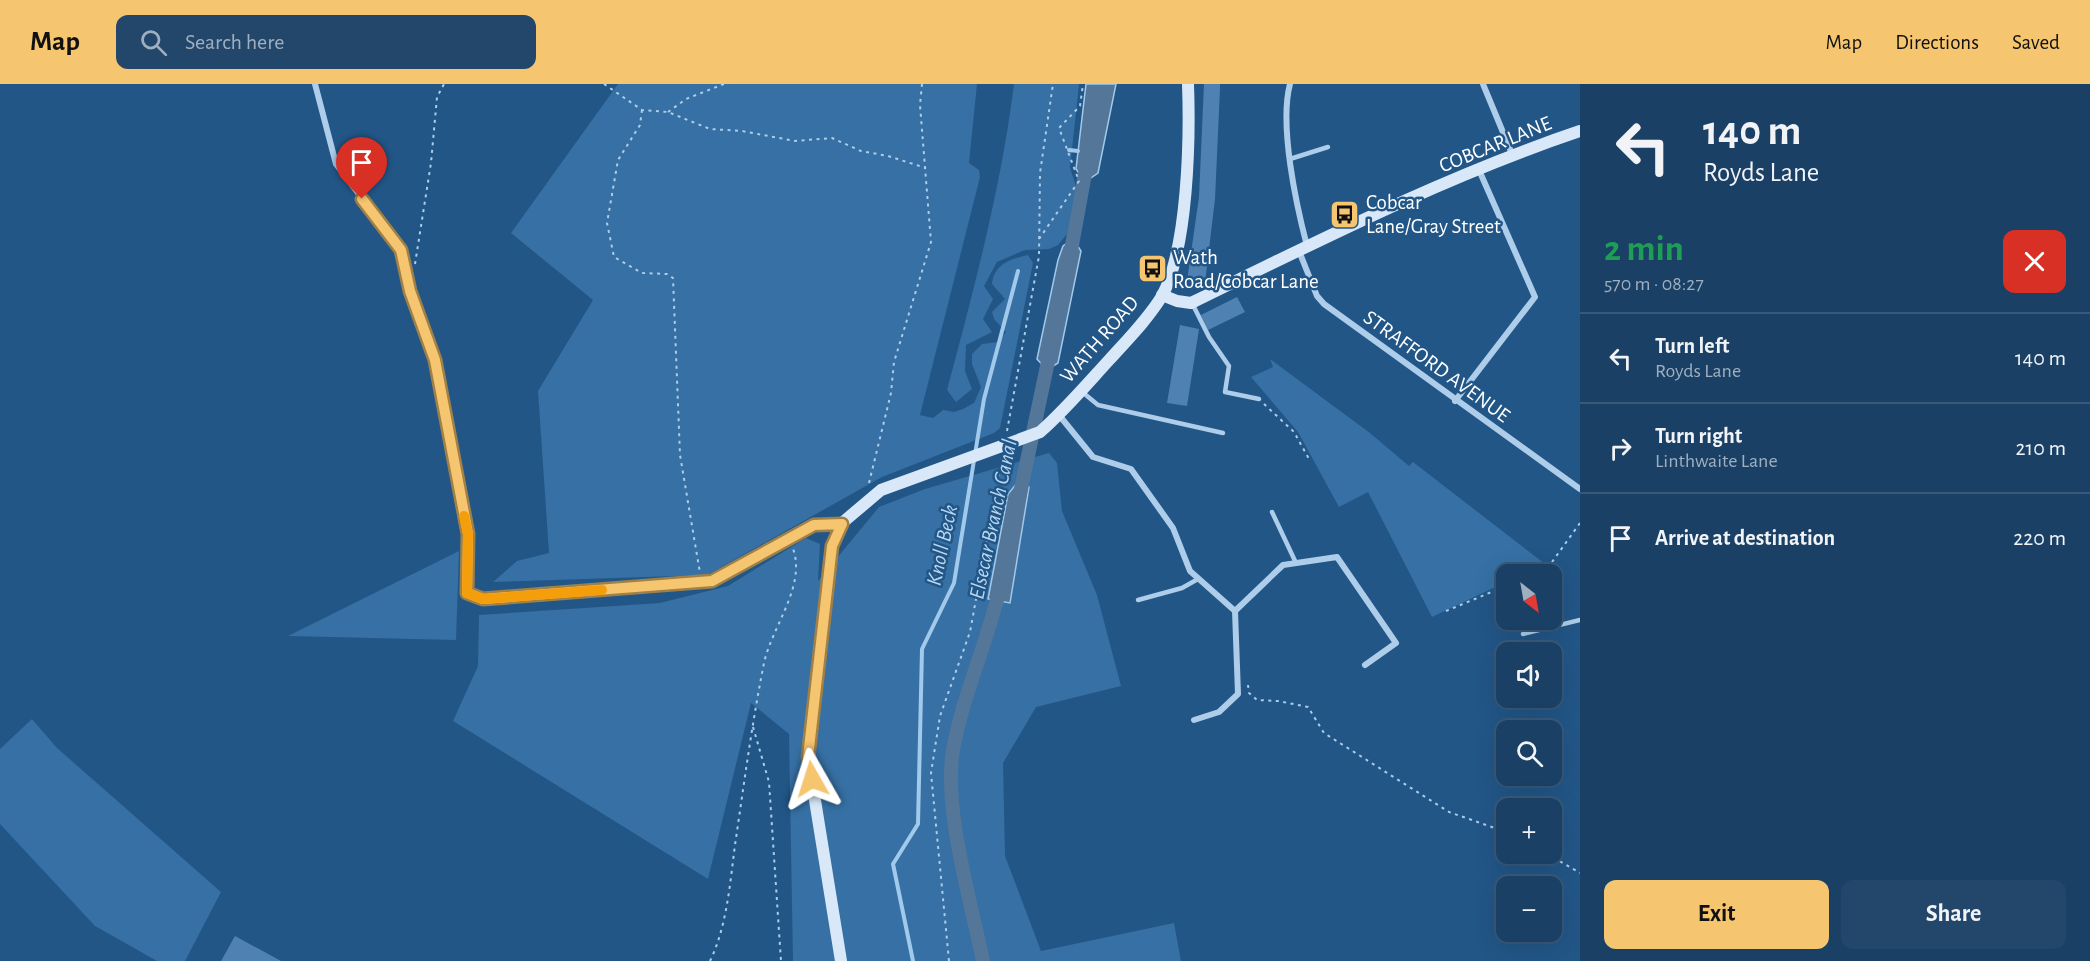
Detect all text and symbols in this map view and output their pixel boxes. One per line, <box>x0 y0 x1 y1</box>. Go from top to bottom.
search box <box>116 15 536 69</box>
icon: search <box>137 26 170 59</box>
text: Map <box>30 28 80 56</box>
text: Search here <box>185 31 284 53</box>
text: Map <box>1826 32 1862 53</box>
text: Directions <box>1895 32 1979 53</box>
text: Saved <box>2012 32 2060 53</box>
icon: left <box>1604 108 1682 186</box>
text: 140 m <box>1703 110 1801 152</box>
street label: COBCAR LANE <box>1436 112 1554 176</box>
pin <box>336 137 387 199</box>
icon: arrive <box>345 146 378 179</box>
text: Royds Lane <box>1703 159 1819 186</box>
place label: Cobcar Lane/Gray Street <box>1366 192 1501 237</box>
bus stop icon: Cobcar Lane/Gray Street <box>1329 198 1361 230</box>
button: close <box>2003 230 2066 293</box>
text: 2 min <box>1604 231 1684 267</box>
place label: Wath Road/Cobcar Lane <box>1173 247 1319 292</box>
bus stop icon: Wath Road/Cobcar Lane <box>1136 253 1168 285</box>
text: 570 m · 08:27 <box>1604 274 1704 294</box>
street label: WATH ROAD <box>1056 292 1143 387</box>
street label: STRAFFORD AVENUE <box>1360 306 1514 426</box>
text: Turn left <box>1655 335 1729 357</box>
icon: left <box>1604 342 1637 375</box>
text: 140 m <box>2015 347 2066 369</box>
text: Royds Lane <box>1655 361 1741 381</box>
text: Turn right <box>1655 425 1742 447</box>
icon: right <box>1604 432 1637 465</box>
water label: Elsecar Branch Canal <box>965 437 1021 601</box>
text: 210 m <box>2016 437 2066 459</box>
text: Linthwaite Lane <box>1655 451 1778 471</box>
water label: Knoll Beck <box>923 503 961 587</box>
icon: arrive <box>1604 522 1637 555</box>
text: Arrive at destination <box>1655 527 1835 549</box>
text: 220 m <box>2013 527 2066 549</box>
north arrow <box>1496 564 1562 630</box>
map controls <box>1496 564 1562 942</box>
button: sound <box>1496 642 1562 708</box>
button: search <box>1496 720 1562 786</box>
position arrow <box>780 747 844 811</box>
button: + <box>1496 798 1562 864</box>
button: − <box>1496 876 1562 942</box>
button: Exit <box>1604 880 1829 949</box>
button: Share <box>1841 880 2066 949</box>

